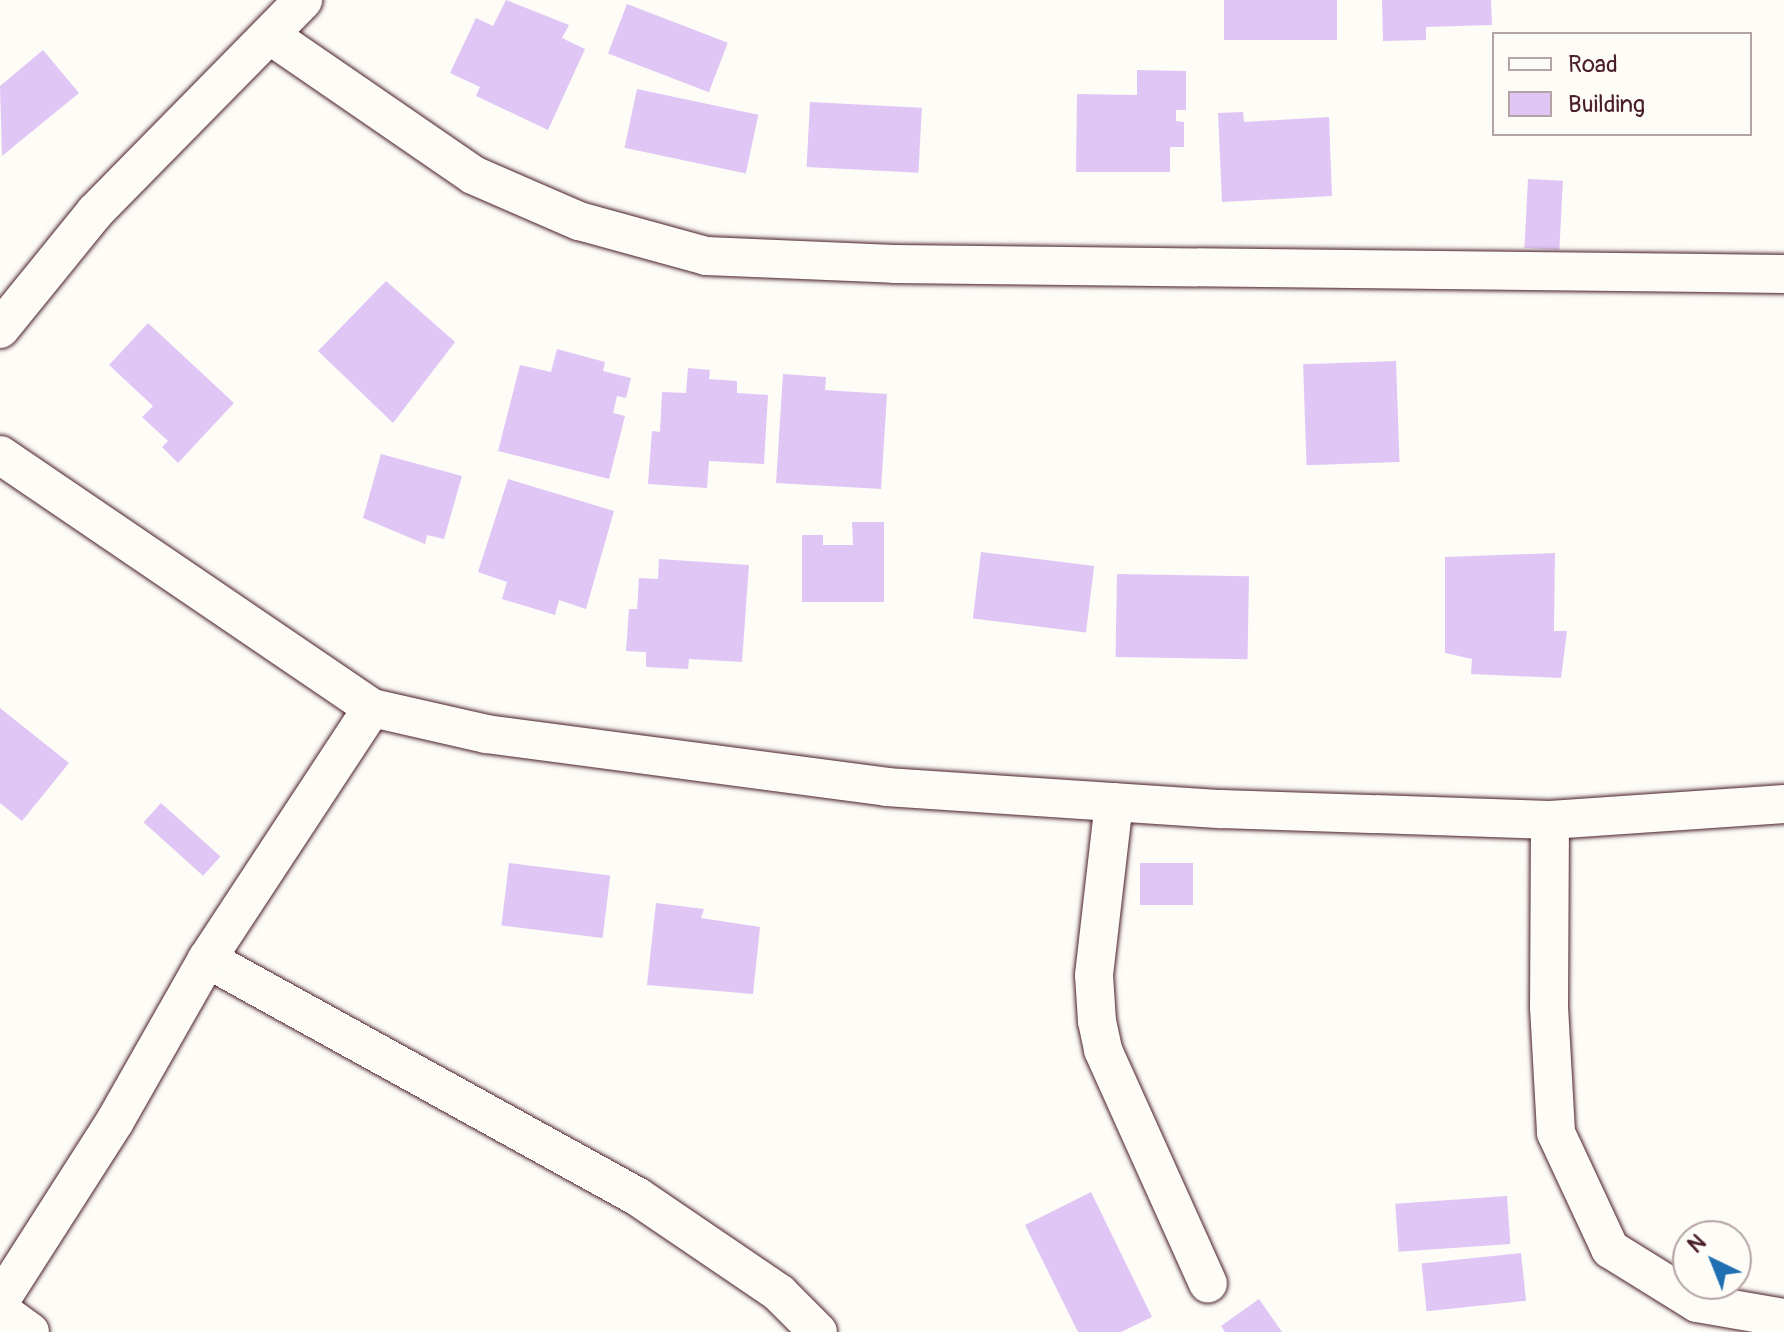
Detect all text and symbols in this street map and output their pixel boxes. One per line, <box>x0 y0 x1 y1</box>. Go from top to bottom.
legend <box>1492 32 1752 136</box>
text: Road <box>1568 50 1618 79</box>
text: Building <box>1568 90 1645 119</box>
north arrow <box>1672 1220 1752 1300</box>
text: N <box>1682 1229 1712 1259</box>

